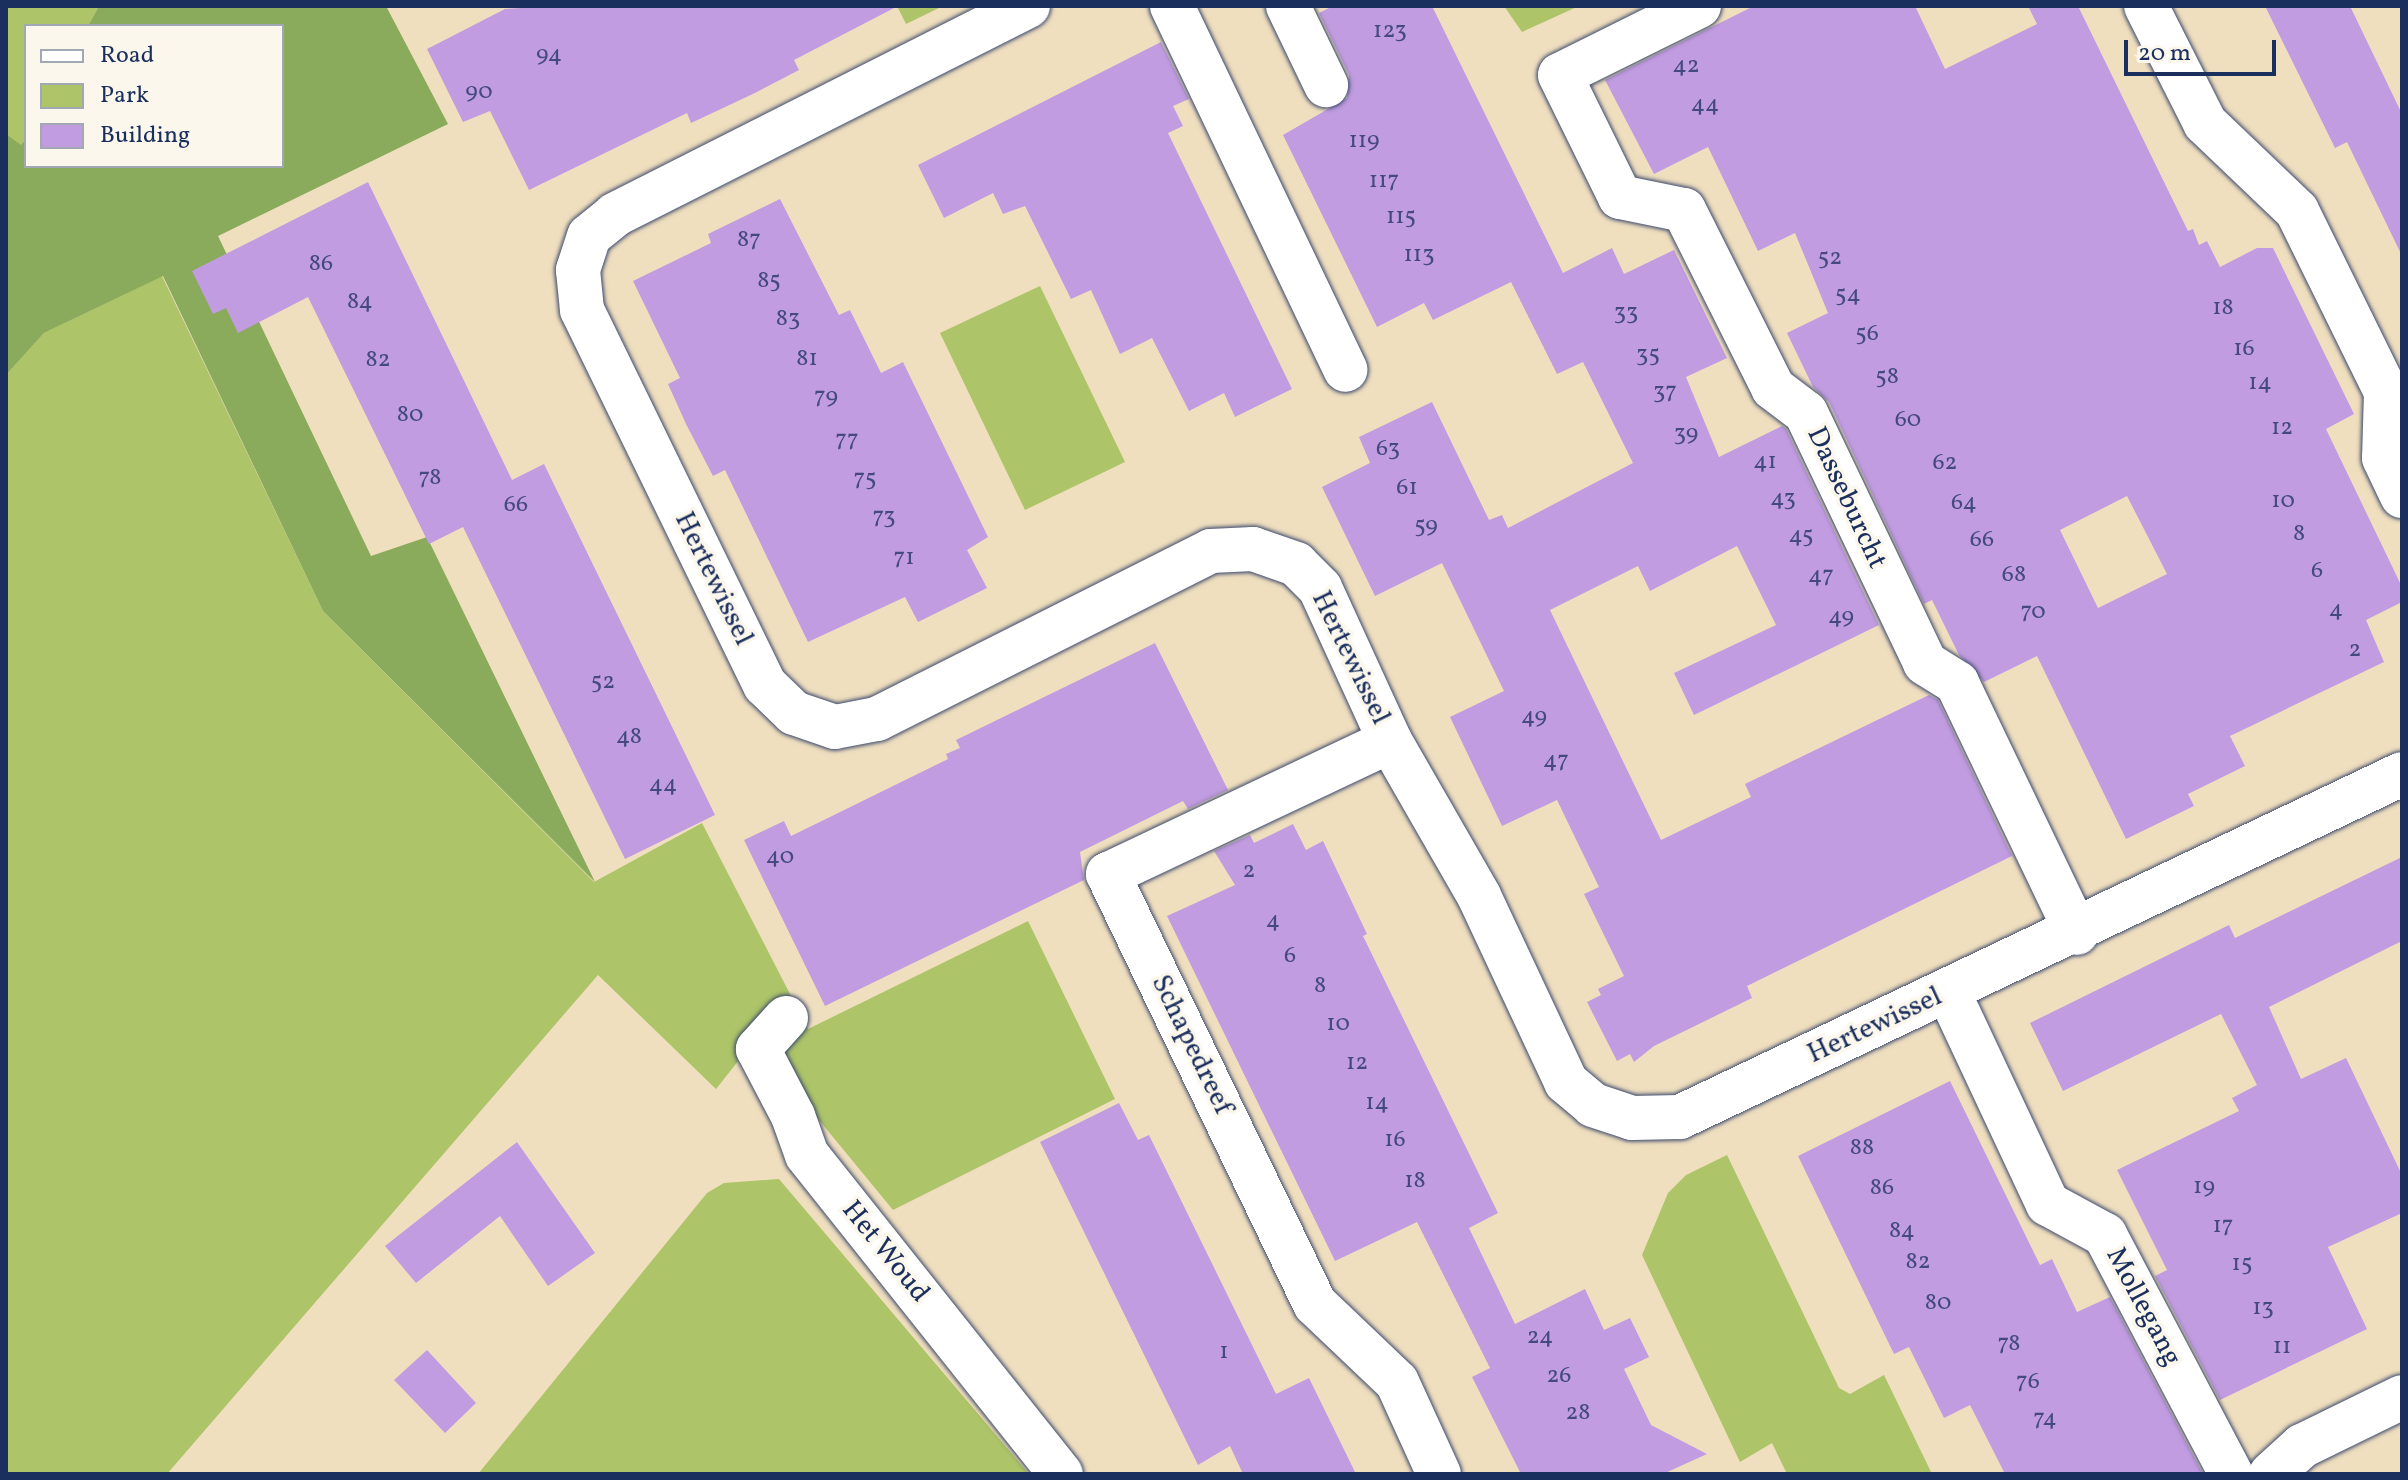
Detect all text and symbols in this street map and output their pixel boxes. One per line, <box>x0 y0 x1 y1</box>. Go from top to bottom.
house number: 123 <box>1373 18 1407 46</box>
legend <box>24 24 284 168</box>
scale bar <box>2128 24 2280 74</box>
text: 20 m <box>2138 37 2191 71</box>
text: Road <box>100 39 154 73</box>
house number: 94 <box>536 42 562 70</box>
house number: 42 <box>1672 53 1700 81</box>
text: Park <box>100 79 149 113</box>
house number: 90 <box>465 79 493 107</box>
house number: 44 <box>1691 92 1719 120</box>
text: Building <box>100 119 190 153</box>
house number: 119 <box>1348 128 1380 156</box>
house number: 117 <box>1369 168 1399 196</box>
house number: 115 <box>1386 204 1416 232</box>
house number: 87 <box>737 227 761 255</box>
house number: 113 <box>1404 242 1434 270</box>
house number: 52 <box>1818 245 1842 273</box>
house number: 86 <box>309 251 333 279</box>
house number: 85 <box>757 268 781 296</box>
house number: 54 <box>1835 282 1861 310</box>
house number: 84 <box>347 289 373 317</box>
house number: 18 <box>2212 295 2234 323</box>
house number: 33 <box>1614 300 1638 328</box>
house number: 83 <box>776 306 800 334</box>
house number: 56 <box>1855 321 1879 349</box>
house number: 16 <box>2233 336 2255 364</box>
house number: 35 <box>1636 342 1660 370</box>
house number: 81 <box>796 346 818 374</box>
house number: 82 <box>365 347 391 375</box>
house number: 58 <box>1875 364 1899 392</box>
house number: 14 <box>2248 370 2272 398</box>
house number: 37 <box>1653 379 1677 407</box>
house number: 79 <box>814 384 838 412</box>
house number: 80 <box>397 402 423 430</box>
house number: 60 <box>1895 407 1921 435</box>
house number: 12 <box>2271 415 2293 443</box>
house number: 39 <box>1674 421 1698 449</box>
street label: Dasseburcht <box>1798 422 1894 574</box>
house number: 77 <box>835 427 859 455</box>
house number: 63 <box>1376 436 1400 464</box>
house number: 41 <box>1753 449 1777 477</box>
house number: 62 <box>1932 450 1958 478</box>
house number: 78 <box>418 465 442 493</box>
house number: 75 <box>853 466 877 494</box>
house number: 61 <box>1396 475 1418 503</box>
house number: 43 <box>1770 486 1796 514</box>
house number: 10 <box>2271 488 2295 516</box>
house number: 64 <box>1951 490 1977 518</box>
house number: 66 <box>504 492 528 520</box>
house number: 73 <box>872 504 896 532</box>
street label: Hertewissel <box>666 507 760 651</box>
house number: 59 <box>1414 513 1438 541</box>
house number: 8 <box>2293 521 2305 549</box>
house number: 45 <box>1788 523 1814 551</box>
house number: 66 <box>1970 527 1994 555</box>
house number: 71 <box>894 545 914 573</box>
house number: 6 <box>2311 558 2323 586</box>
house number: 68 <box>2002 562 2026 590</box>
house number: 47 <box>1808 563 1834 591</box>
street label: Hertewissel <box>1303 586 1397 730</box>
house number: 4 <box>2329 597 2343 625</box>
house number: 70 <box>2020 599 2046 627</box>
house number: 49 <box>1828 604 1854 632</box>
house number: 2 <box>2349 637 2361 665</box>
house number: 52 <box>591 669 615 697</box>
house number: 49 <box>1521 704 1547 732</box>
house number: 48 <box>616 724 642 752</box>
house number: 47 <box>1543 748 1569 776</box>
house number: 44 <box>649 772 677 800</box>
house number: 40 <box>766 844 794 872</box>
house number: 2 <box>1243 858 1255 886</box>
house number: 4 <box>1266 908 1280 936</box>
house number: 6 <box>1284 943 1296 971</box>
street label: Schapedreef <box>1143 970 1239 1120</box>
house number: 8 <box>1314 973 1326 1001</box>
street label: Hertewissel <box>1802 980 1948 1072</box>
house number: 10 <box>1326 1011 1350 1039</box>
house number: 12 <box>1346 1050 1368 1078</box>
house number: 14 <box>1365 1090 1389 1118</box>
house number: 16 <box>1384 1127 1406 1155</box>
house number: 88 <box>1850 1135 1874 1163</box>
house number: 18 <box>1404 1168 1426 1196</box>
house number: 19 <box>2193 1174 2215 1202</box>
house number: 86 <box>1870 1175 1894 1203</box>
street label: Het Woud <box>834 1194 936 1310</box>
house number: 17 <box>2213 1213 2233 1241</box>
house number: 84 <box>1889 1218 1915 1246</box>
street label: Mollegang <box>2098 1242 2188 1372</box>
house number: 82 <box>1905 1249 1931 1277</box>
house number: 15 <box>2232 1251 2252 1279</box>
house number: 80 <box>1925 1290 1951 1318</box>
house number: 13 <box>2252 1295 2274 1323</box>
house number: 24 <box>1527 1324 1553 1352</box>
house number: 78 <box>1997 1331 2021 1359</box>
house number: 11 <box>2273 1334 2291 1362</box>
house number: 1 <box>1219 1339 1229 1367</box>
house number: 26 <box>1546 1363 1572 1391</box>
house number: 76 <box>2016 1369 2040 1397</box>
house number: 28 <box>1565 1400 1591 1428</box>
house number: 74 <box>2033 1406 2057 1434</box>

